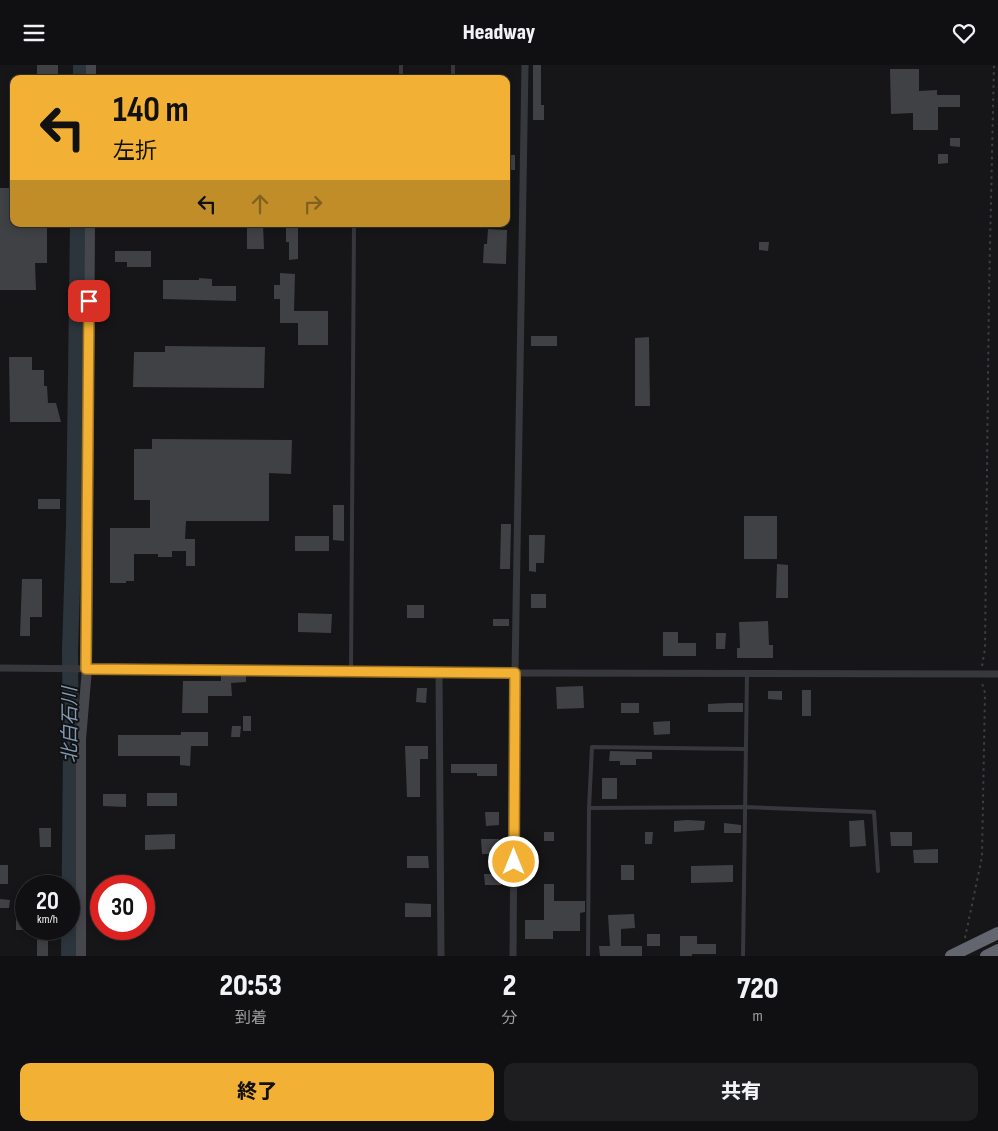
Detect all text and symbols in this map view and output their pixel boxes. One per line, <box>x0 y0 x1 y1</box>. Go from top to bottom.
icon: menu <box>20 19 48 47</box>
text: Headway <box>463 19 535 46</box>
icon: heart <box>950 19 978 47</box>
text: 140 m <box>113 89 189 132</box>
icon: left <box>30 95 95 160</box>
text: 左折 <box>113 138 157 165</box>
icon: left <box>193 190 221 218</box>
icon: ahead <box>246 190 274 218</box>
icon: right <box>299 190 327 218</box>
pin <box>68 280 110 322</box>
icon: arrive <box>75 287 103 315</box>
water label: 北白石川 <box>59 685 82 763</box>
position arrow <box>487 835 539 887</box>
speed limit sign: 30 <box>90 875 155 940</box>
text: 20 <box>36 886 59 917</box>
text: km/h <box>37 912 58 927</box>
text: 20:53 <box>219 968 282 1004</box>
text: 2 <box>503 968 516 1004</box>
text: 720 <box>737 971 779 1007</box>
text: m <box>753 1007 763 1026</box>
text: 到着 <box>235 1009 267 1028</box>
text: 分 <box>501 1009 517 1028</box>
button: 終了 <box>20 1063 494 1121</box>
button: 共有 <box>504 1063 978 1121</box>

